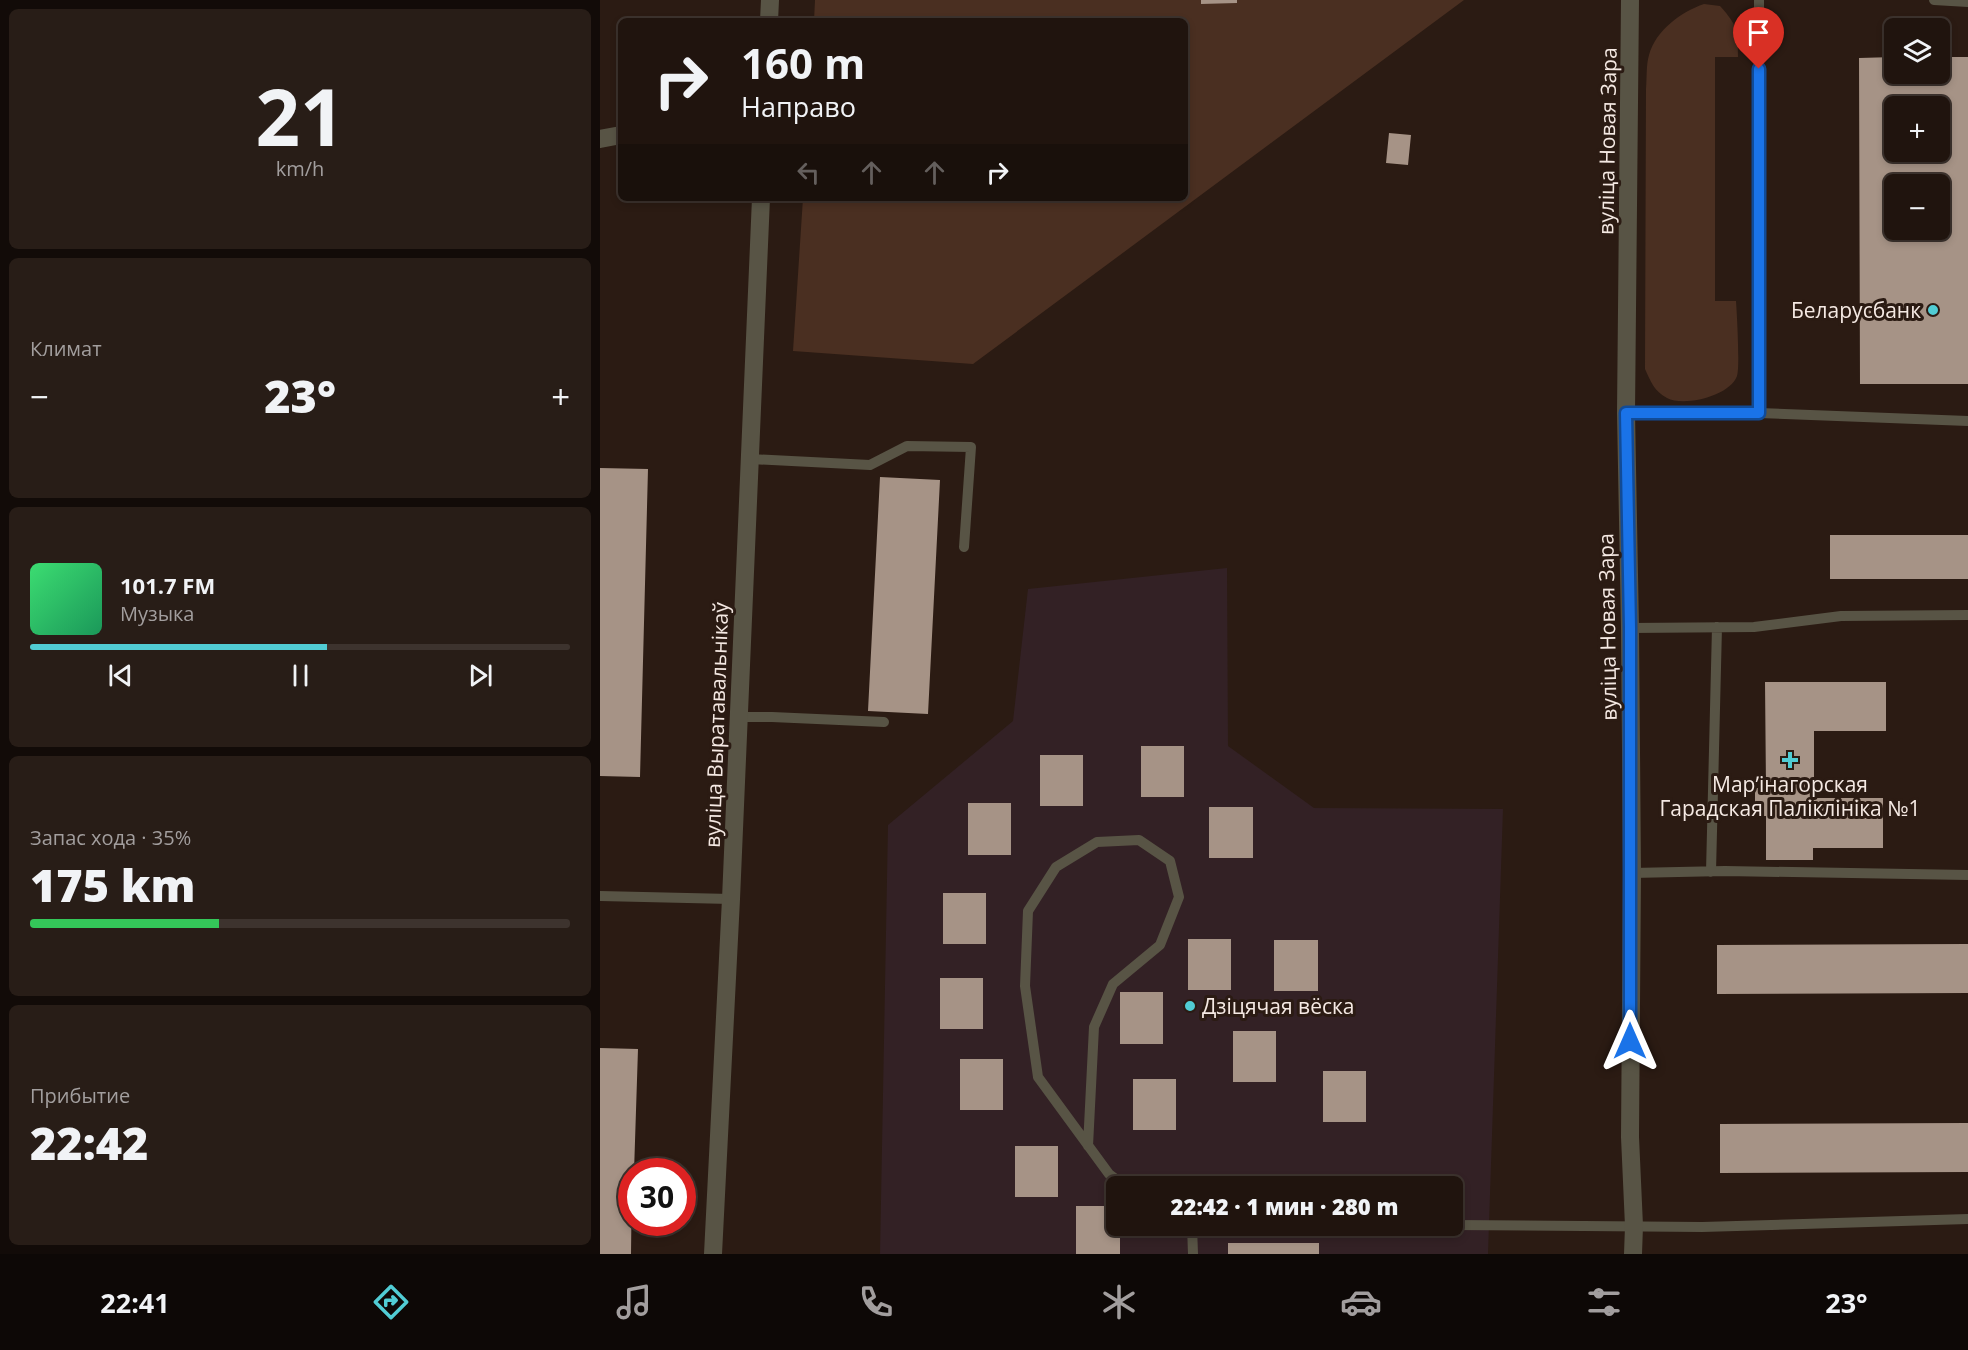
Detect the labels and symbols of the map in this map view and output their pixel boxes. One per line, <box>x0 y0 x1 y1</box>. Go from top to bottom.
pin <box>1733 7 1784 69</box>
street label: вуліца Новая Зара <box>1591 47 1623 235</box>
place label: Беларусбанк <box>1791 296 1921 324</box>
marker: Беларусбанк <box>1926 303 1940 317</box>
street label: вуліца Новая Зара <box>1591 533 1623 721</box>
street label: вуліца Выратавальнікаў <box>698 601 734 848</box>
marker: Марʼінагорская Гарадская Паліклініка №1 <box>1781 751 1799 769</box>
place label: Марʼінагорская Гарадская Паліклініка №1 <box>1659 770 1921 822</box>
place label: Дзіцячая вёска <box>1202 992 1355 1020</box>
marker: Дзіцячая вёска <box>1183 999 1197 1013</box>
position arrow <box>1598 1009 1662 1073</box>
speed limit sign: 30 <box>618 1158 696 1236</box>

